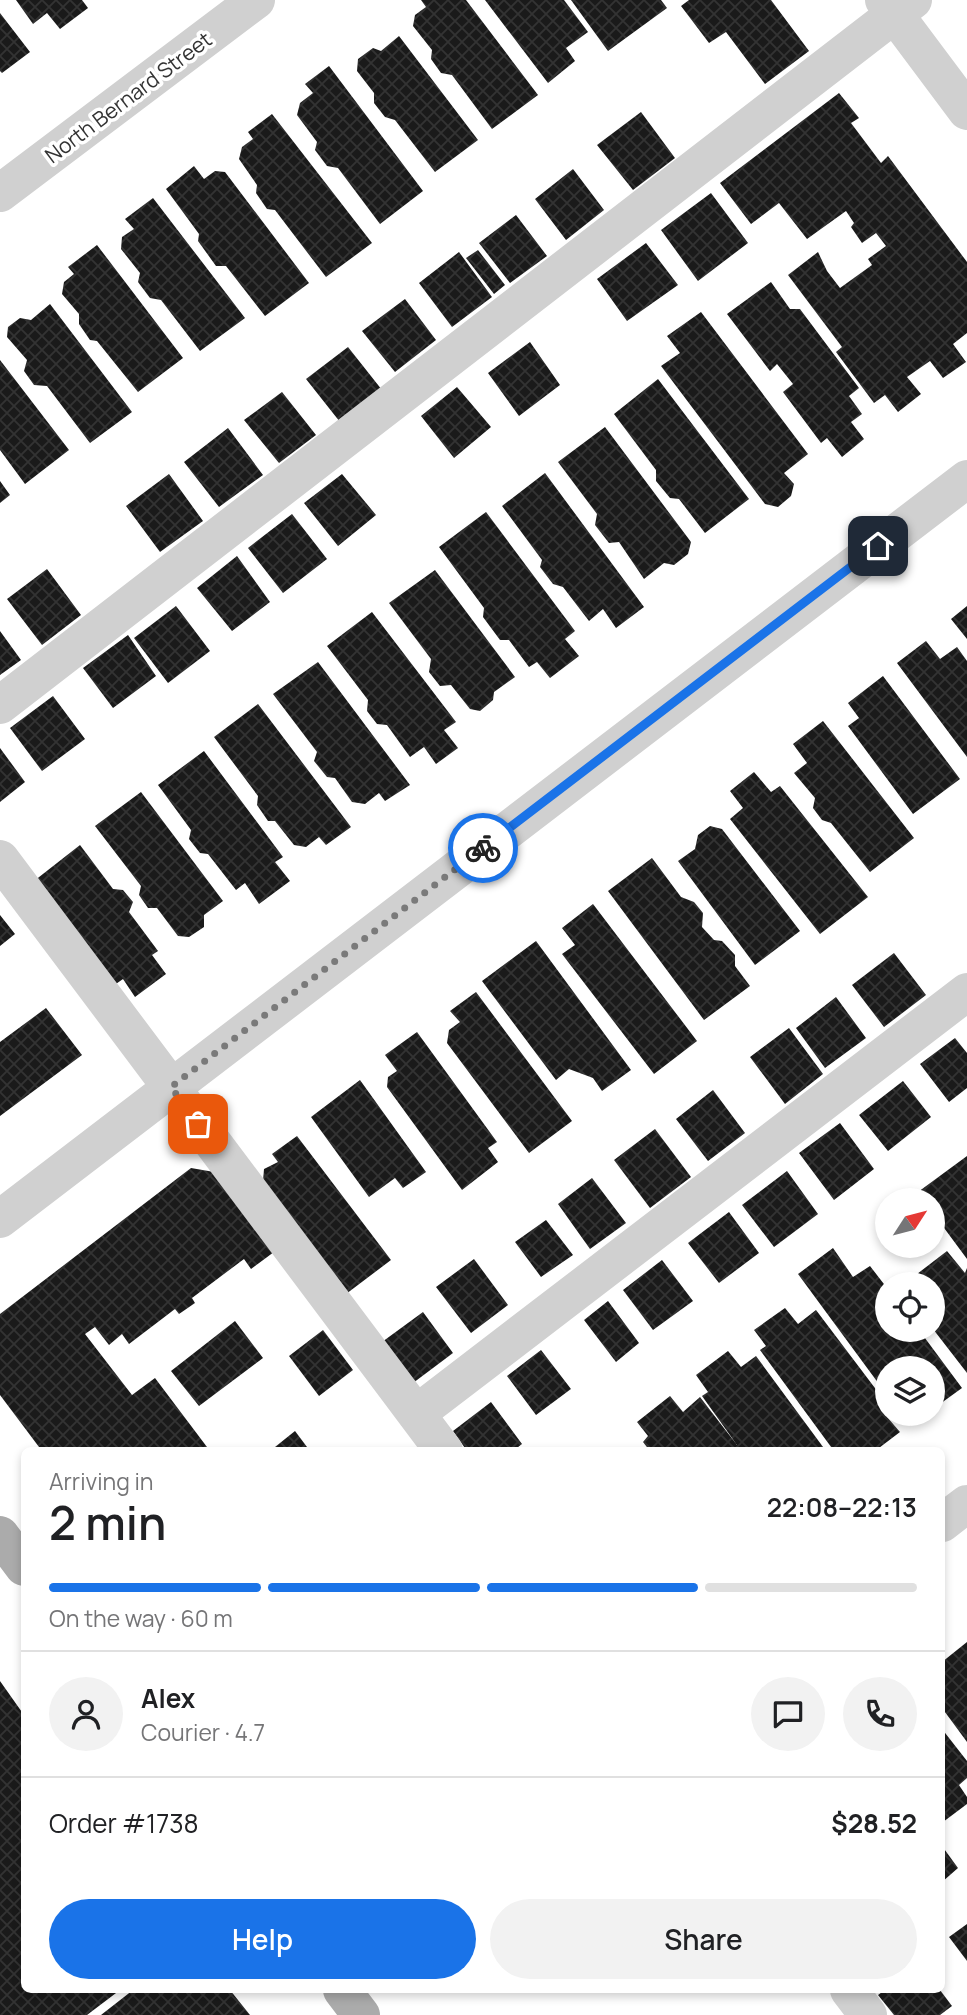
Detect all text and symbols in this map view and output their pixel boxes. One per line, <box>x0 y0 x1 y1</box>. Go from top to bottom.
street label: North Bernard Street <box>39 25 217 169</box>
pin <box>848 516 908 576</box>
icon: home <box>859 527 897 565</box>
courier <box>448 813 518 883</box>
icon: bike <box>464 829 502 867</box>
pin <box>168 1094 228 1154</box>
icon: bag <box>179 1105 217 1143</box>
north arrow <box>875 1188 945 1258</box>
map controls <box>875 1188 945 1426</box>
button: locate <box>875 1272 945 1342</box>
button: layers <box>875 1356 945 1426</box>
text: Arriving in <box>49 1465 154 1497</box>
text: 22:08–22:13 <box>767 1489 917 1525</box>
text: 2 min <box>49 1491 166 1554</box>
text: On the way · 60 m <box>49 1602 233 1634</box>
button: person <box>49 1677 123 1751</box>
button: chat <box>751 1677 825 1751</box>
button: phone <box>843 1677 917 1751</box>
text: Alex <box>141 1680 195 1716</box>
text: Courier · 4.7 <box>141 1716 265 1748</box>
text: Order #1738 <box>49 1805 199 1841</box>
text: $28.52 <box>831 1805 917 1841</box>
button: Help <box>49 1899 476 1979</box>
button: Share <box>490 1899 917 1979</box>

